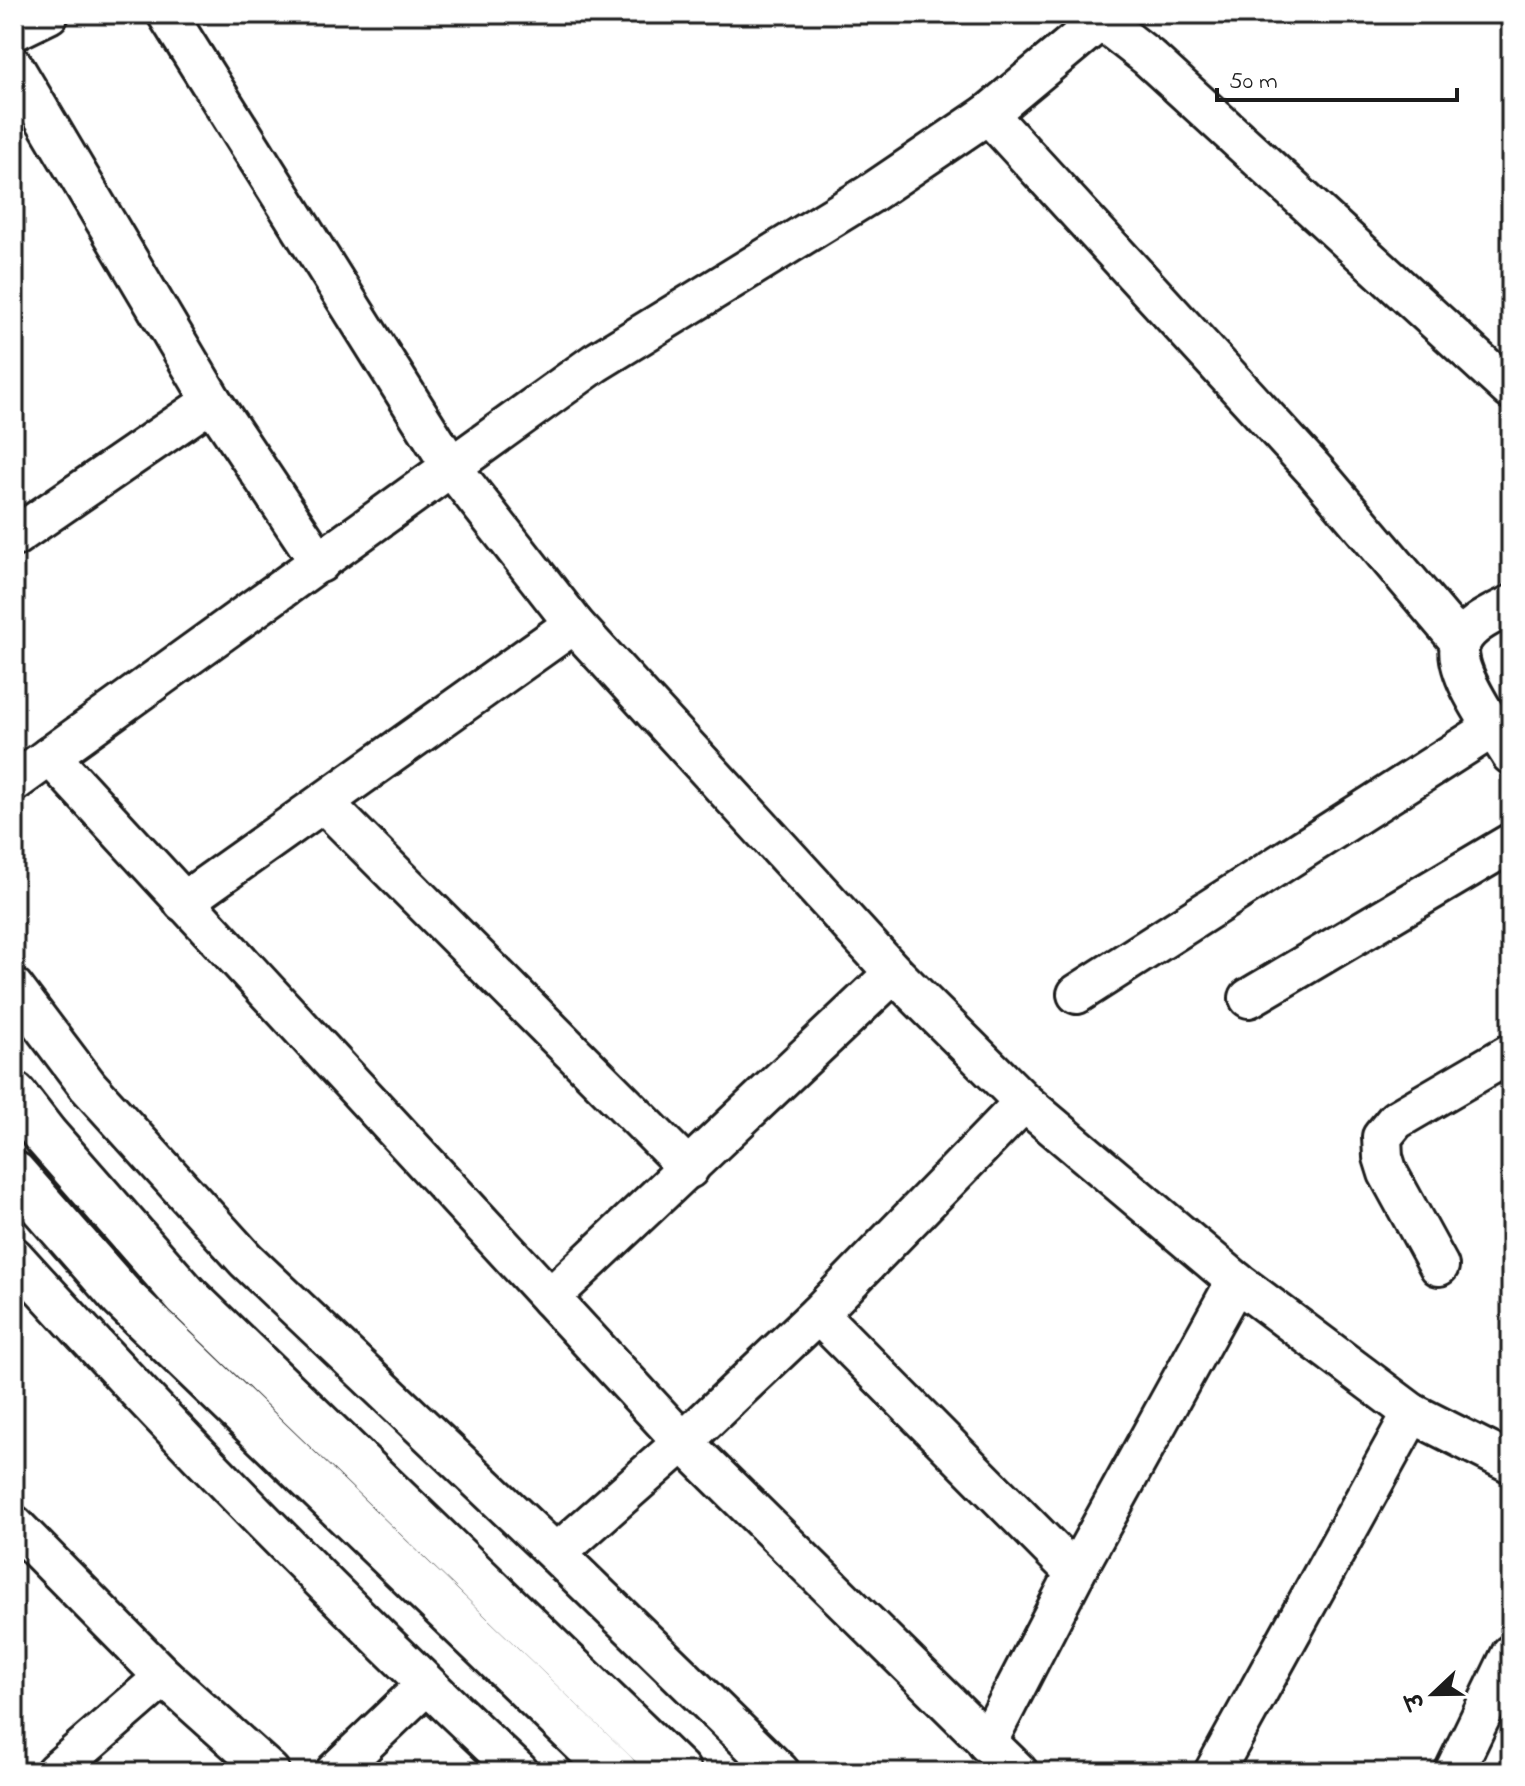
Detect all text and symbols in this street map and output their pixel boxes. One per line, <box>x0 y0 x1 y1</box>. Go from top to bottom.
scale bar <box>1217 52 1457 102</box>
text: 50 m <box>1229 65 1278 100</box>
north arrow <box>1393 1654 1473 1734</box>
text: उ <box>1399 1685 1436 1715</box>

